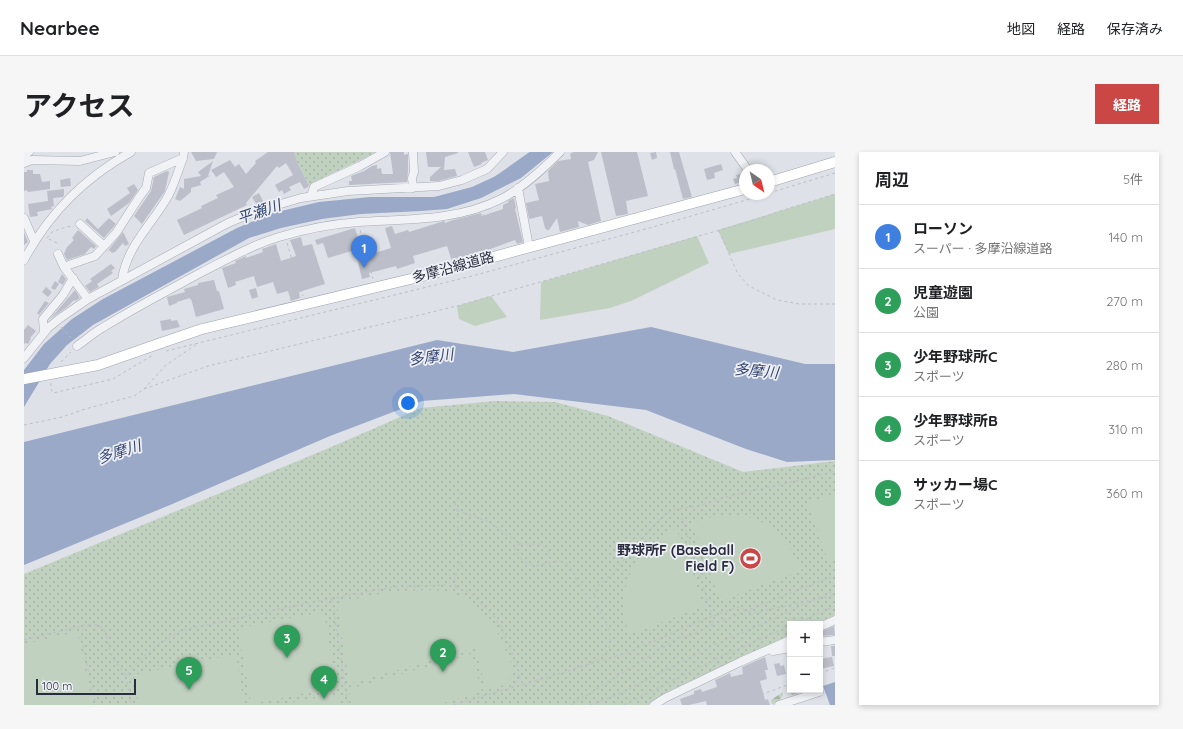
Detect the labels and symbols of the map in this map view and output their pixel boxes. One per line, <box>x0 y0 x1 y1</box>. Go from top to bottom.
north arrow <box>739 164 775 200</box>
water label: 平瀬川 <box>234 195 285 228</box>
pin: 1 <box>351 235 377 268</box>
street label: 多摩沿線道路 <box>410 247 496 287</box>
water label: 多摩川 <box>407 344 456 369</box>
water label: 多摩川 <box>733 359 781 382</box>
your location <box>398 393 418 413</box>
water label: 多摩川 <box>95 435 145 468</box>
place label: 野球所F (Baseball Field F) <box>617 541 734 575</box>
sports icon: 野球所F (Baseball Field F) <box>737 545 763 571</box>
pin: 3 <box>274 625 300 658</box>
pin: 2 <box>430 639 456 672</box>
pin: 5 <box>176 657 202 690</box>
pin: 4 <box>311 666 337 699</box>
scale bar <box>36 677 136 696</box>

